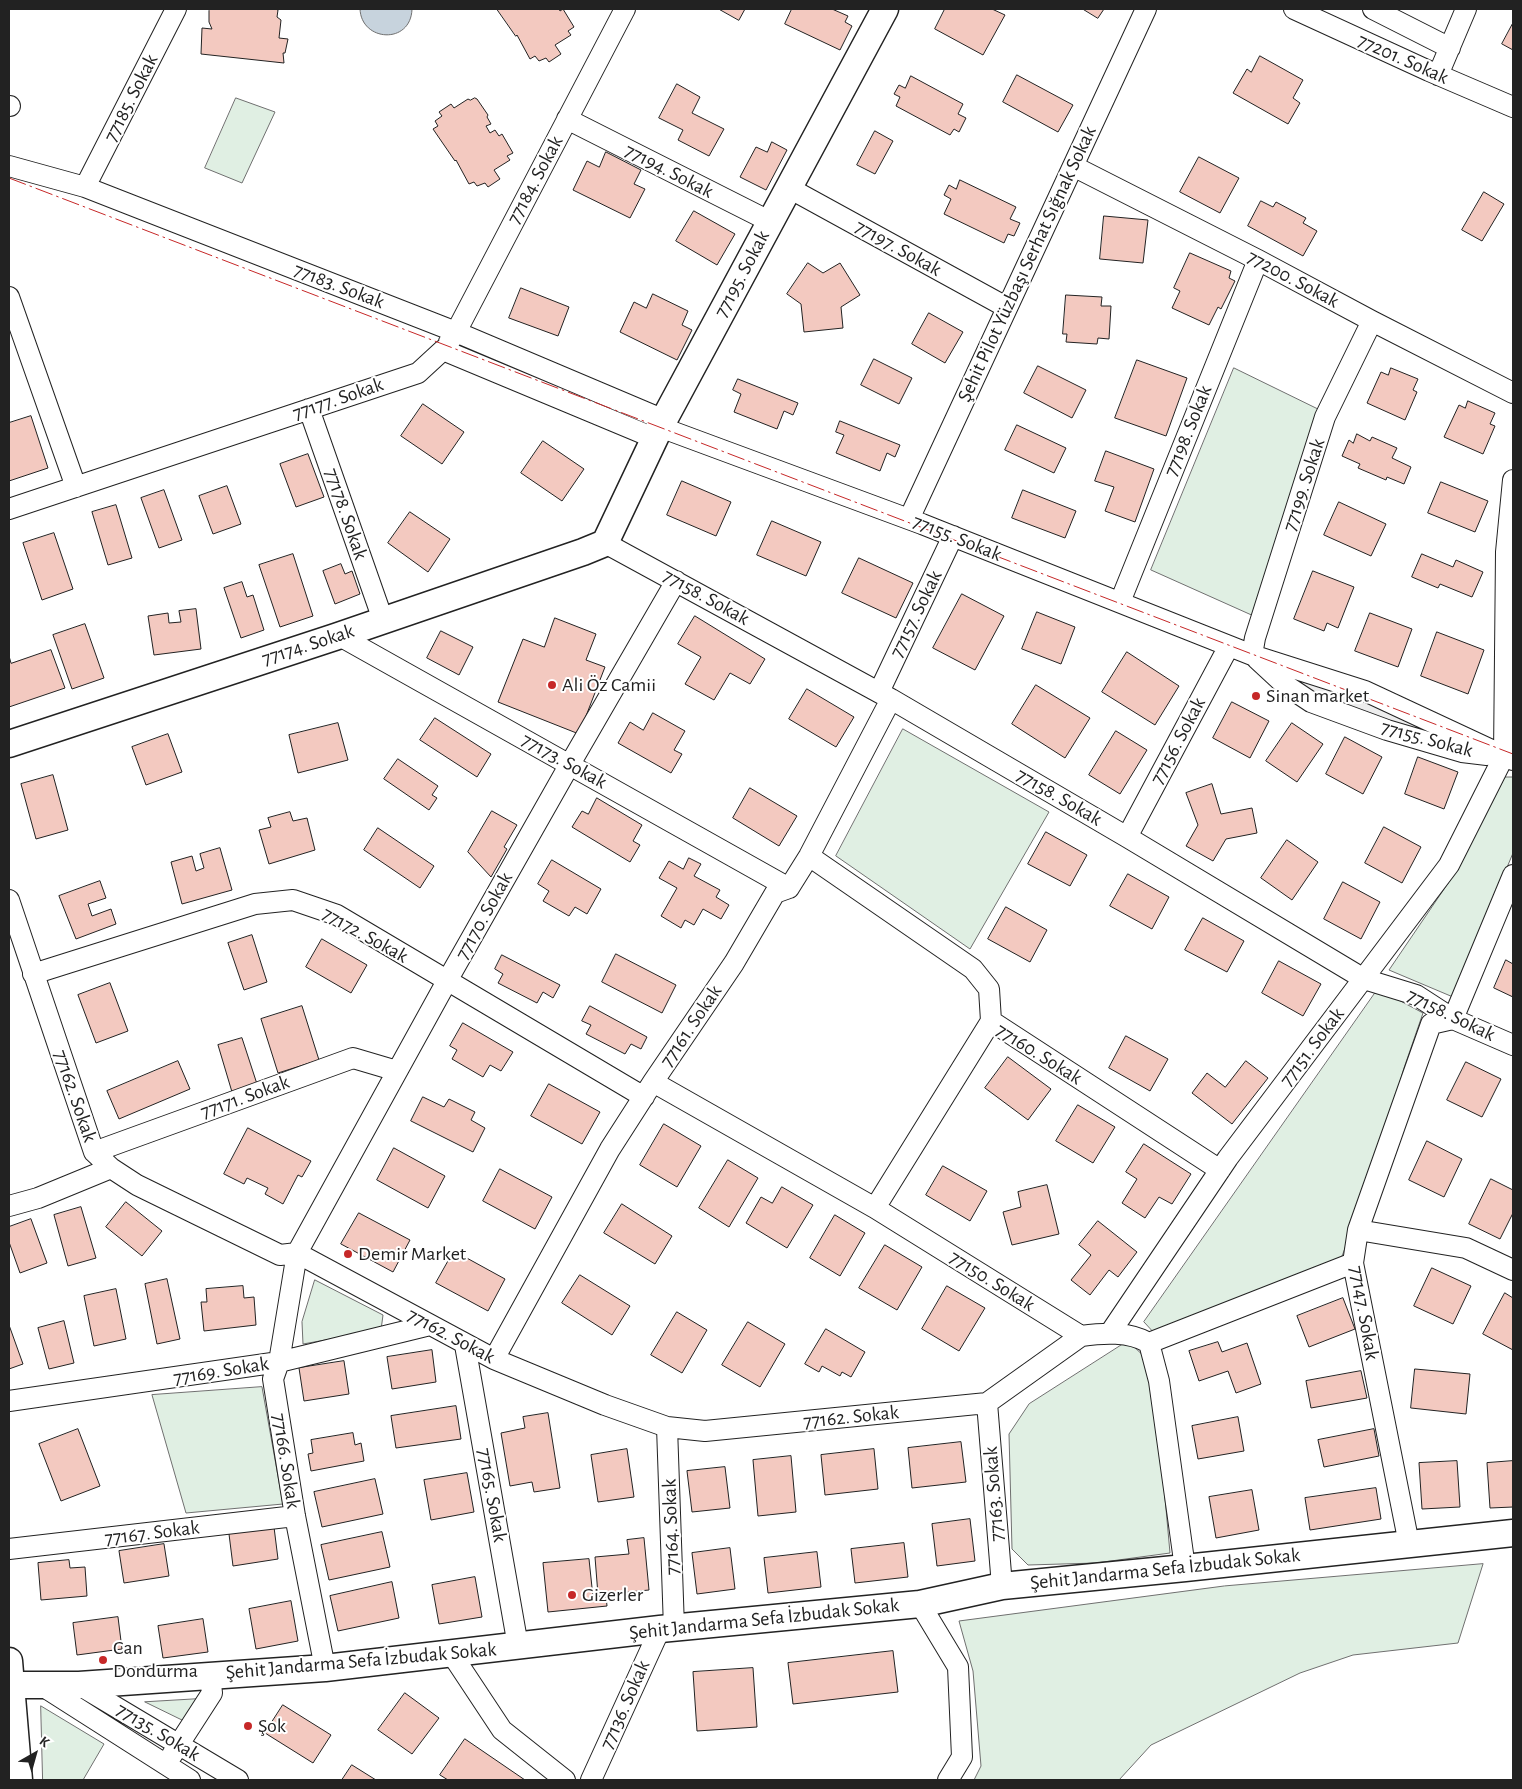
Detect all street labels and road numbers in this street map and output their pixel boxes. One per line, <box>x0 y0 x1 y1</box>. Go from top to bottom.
street label: 77201. Sokak <box>1354 28 1452 90</box>
street label: 77185. Sokak <box>99 50 163 146</box>
street label: Şehit Pilot Yüzbaşı Serhat Sığnak Sokak <box>952 122 1102 406</box>
street label: 77184. Sokak <box>502 132 568 228</box>
street label: 77194. Sokak <box>621 138 717 204</box>
street label: 77197. Sokak <box>851 214 945 282</box>
street label: 77195. Sokak <box>709 226 775 322</box>
street label: 77200. Sokak <box>1243 245 1343 313</box>
street label: 77183. Sokak <box>290 258 388 314</box>
street label: 77177. Sokak <box>290 372 386 426</box>
street label: 77198. Sokak <box>1159 382 1217 480</box>
street label: 77199. Sokak <box>1278 436 1330 534</box>
street label: 77178. Sokak <box>319 465 373 563</box>
street label: 77155. Sokak <box>909 509 1005 567</box>
street label: 77158. Sokak <box>659 563 753 631</box>
street label: 77157. Sokak <box>885 566 947 662</box>
street label: 77174. Sokak <box>259 619 357 671</box>
street label: 77156. Sokak <box>1145 693 1211 789</box>
street label: 77155. Sokak <box>1378 715 1476 763</box>
street label: 77173. Sokak <box>517 728 611 794</box>
street label: 77158. Sokak <box>1012 763 1106 831</box>
street label: 77170. Sokak <box>450 868 518 964</box>
street label: 77172. Sokak <box>318 902 412 968</box>
street label: 77161. Sokak <box>655 980 727 1072</box>
street label: 77158. Sokak <box>1403 983 1499 1047</box>
street label: 77151. Sokak <box>1275 1003 1349 1091</box>
street label: 77160. Sokak <box>991 1018 1087 1090</box>
street label: 77162. Sokak <box>48 1047 102 1145</box>
street label: 77171. Sokak <box>197 1070 293 1124</box>
street label: 77150. Sokak <box>945 1245 1039 1317</box>
street label: 77147. Sokak <box>1344 1264 1384 1362</box>
street label: 77162. Sokak <box>403 1303 499 1369</box>
street label: 77169. Sokak <box>172 1352 270 1390</box>
street label: 77162. Sokak <box>802 1400 900 1434</box>
street label: 77166. Sokak <box>267 1412 305 1510</box>
street label: 77165. Sokak <box>472 1446 512 1544</box>
street label: 77163. Sokak <box>979 1446 1009 1542</box>
street label: 77164. Sokak <box>657 1478 685 1576</box>
street label: 77167. Sokak <box>103 1515 201 1551</box>
street label: Şehit Jandarma Sefa İzbudak Sokak <box>1029 1543 1301 1595</box>
street label: Şehit Jandarma Sefa İzbudak Sokak <box>628 1593 900 1645</box>
street label: Şehit Jandarma Sefa İzbudak Sokak <box>225 1637 497 1685</box>
street label: 77136. Sokak <box>595 1657 655 1753</box>
street label: 77135. Sokak <box>112 1698 204 1766</box>

